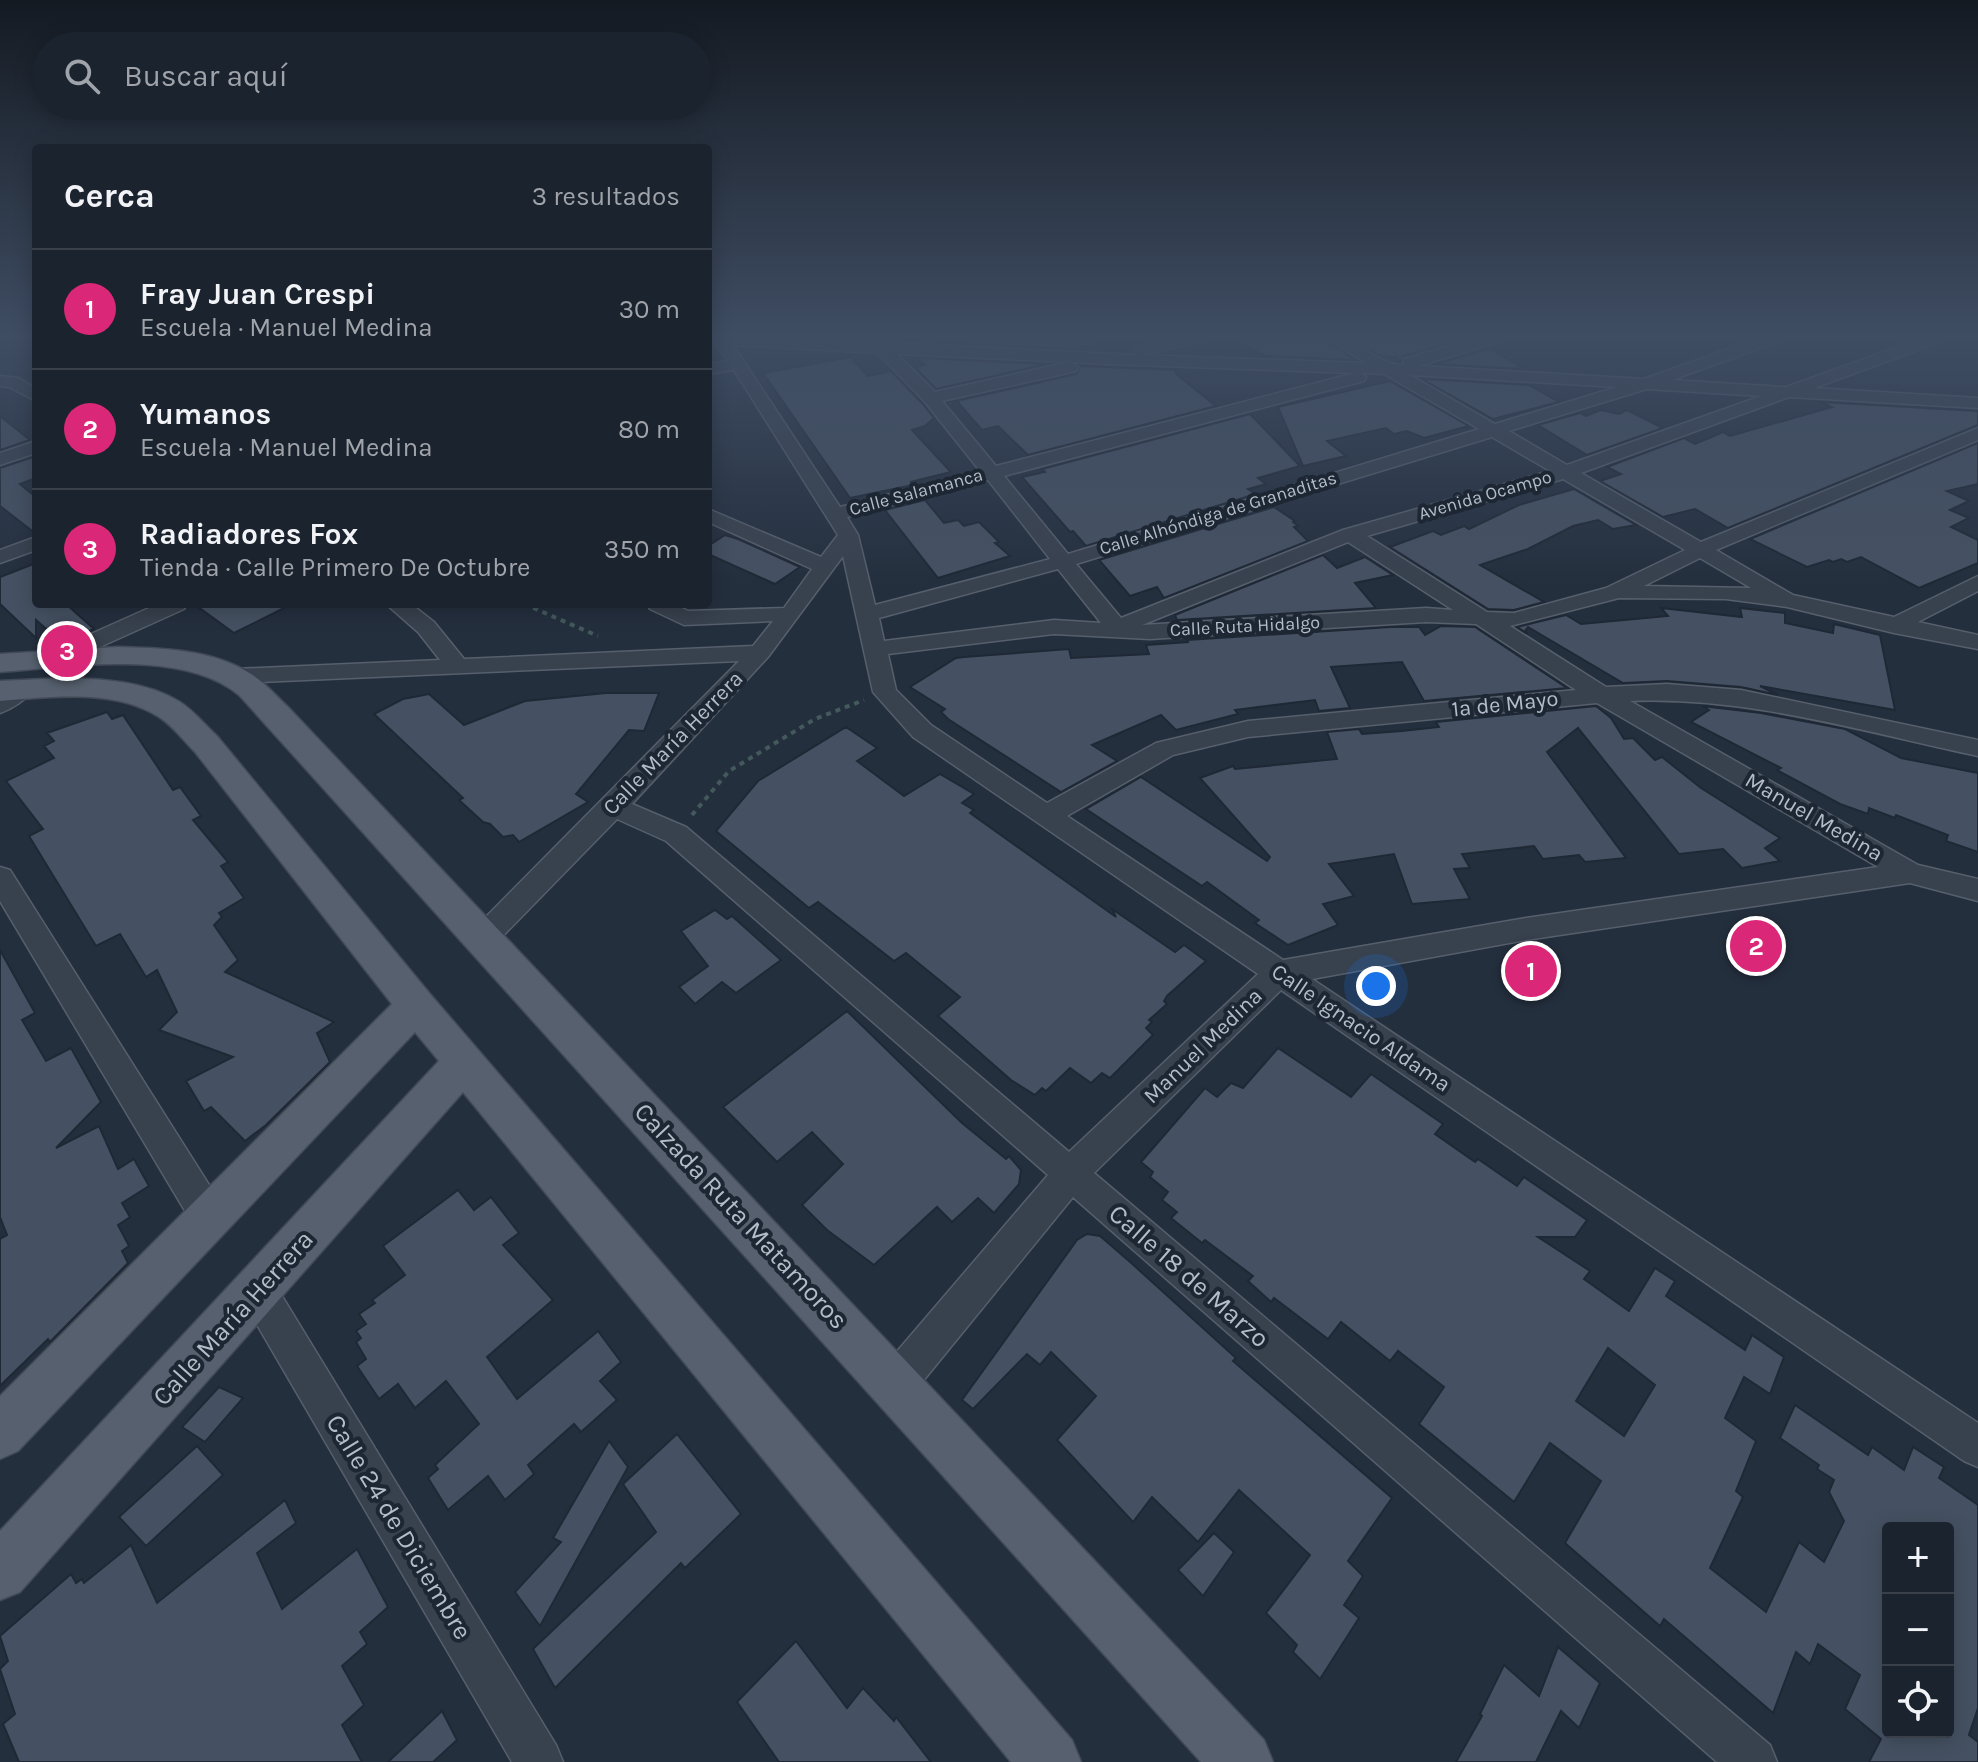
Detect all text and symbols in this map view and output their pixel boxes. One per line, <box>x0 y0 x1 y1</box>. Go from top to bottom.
search box <box>32 32 712 120</box>
icon: search <box>60 54 104 98</box>
text: Buscar aquí <box>124 58 288 94</box>
text: Cerca <box>64 176 155 216</box>
text: 3 resultados <box>532 181 680 212</box>
text: Fray Juan Crespi <box>140 276 375 312</box>
text: 1 <box>85 294 95 325</box>
text: 30 m <box>619 294 680 325</box>
text: Escuela · Manuel Medina <box>140 312 432 343</box>
text: Yumanos <box>140 396 271 432</box>
text: 2 <box>82 414 98 445</box>
text: 80 m <box>618 414 680 445</box>
text: Escuela · Manuel Medina <box>140 432 432 463</box>
street label: Calle Salamanca <box>847 464 985 520</box>
street label: Avenida Ocampo <box>1416 465 1554 525</box>
street label: Calle Alhóndiga de Granaditas <box>1097 466 1339 560</box>
text: Radiadores Fox <box>140 516 358 552</box>
text: 3 <box>82 534 98 565</box>
text: 350 m <box>604 534 680 565</box>
text: Tienda · Calle Primero De Octubre <box>140 552 530 583</box>
street label: Calle Ruta Hidalgo <box>1169 611 1321 641</box>
pin: 3 <box>41 621 93 681</box>
street label: Calle María Herrera <box>598 666 748 820</box>
street label: 1a de Mayo <box>1450 685 1560 723</box>
street label: Manuel Medina <box>1740 767 1888 867</box>
pin: 2 <box>1730 916 1782 976</box>
pin: 1 <box>1505 941 1557 1001</box>
street label: Calle Ignacio Aldama <box>1267 958 1455 1098</box>
your location <box>1356 966 1396 1006</box>
street label: Manuel Medina <box>1138 983 1268 1109</box>
street label: Calzada Ruta Matamoros <box>628 1096 854 1336</box>
street label: Calle 18 de Marzo <box>1102 1198 1276 1354</box>
street label: Calle María Herrera <box>146 1224 320 1412</box>
street label: Calle 24 de Diciembre <box>320 1409 478 1645</box>
map controls <box>1882 1522 1954 1738</box>
button: + <box>1882 1522 1954 1594</box>
button: − <box>1882 1594 1954 1666</box>
button: locate <box>1882 1666 1954 1738</box>

